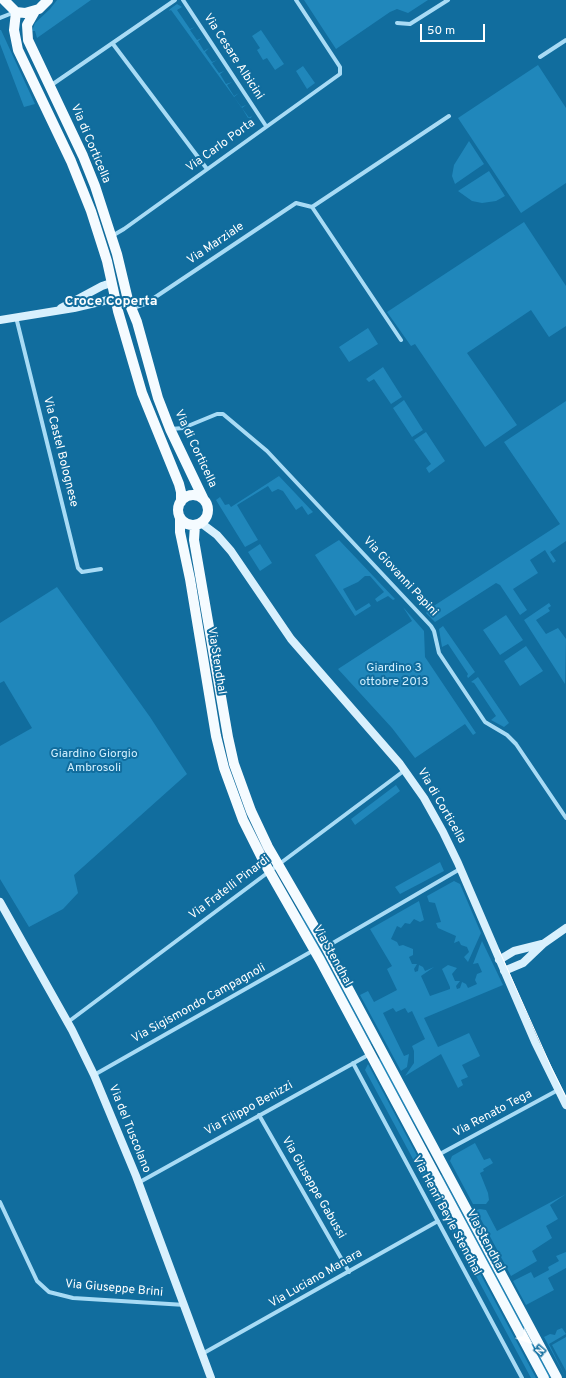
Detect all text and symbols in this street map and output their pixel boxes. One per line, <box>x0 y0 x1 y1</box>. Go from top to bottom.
street label: Via Cesare Albicini <box>200 11 266 103</box>
scale bar <box>422 16 487 42</box>
text: 50 m <box>427 23 455 39</box>
street label: Via di Corticella <box>67 102 113 186</box>
street label: Via Carlo Porta <box>184 116 258 176</box>
street label: Via Marziale <box>185 220 247 268</box>
district label: Croce Coperta <box>64 294 158 310</box>
street label: Via Castel Bolognese <box>39 395 81 509</box>
street label: Via di Corticella <box>171 408 219 490</box>
street label: Via Giovanni Papini <box>360 534 440 620</box>
street label: Via Stendhal <box>204 626 228 696</box>
park label: Giardino 3 ottobre 2013 <box>359 662 429 690</box>
park label: Giardino Giorgio Ambrosoli <box>50 748 138 776</box>
street label: Via di Corticella <box>414 766 468 846</box>
street label: Via Fratelli Pinardi <box>187 853 273 923</box>
street label: Via Stendhal <box>309 923 355 989</box>
street label: Via Sigismondo Campagnoli <box>130 961 268 1047</box>
street label: Via Filippo Benizzi <box>202 1079 296 1139</box>
street label: Via del Tuscolano <box>105 1083 153 1175</box>
street label: Via Renato Tega <box>451 1087 535 1141</box>
street label: Via Giuseppe Gabussi <box>278 1134 348 1242</box>
street label: Via Henri Beyle Stendhal <box>408 1154 484 1278</box>
street label: Via Stendhal <box>463 1208 507 1274</box>
street label: Via Luciano Manara <box>267 1246 365 1312</box>
street label: Via Giuseppe Brini <box>64 1278 164 1300</box>
north arrow <box>510 1322 550 1362</box>
text: N <box>531 1342 547 1357</box>

